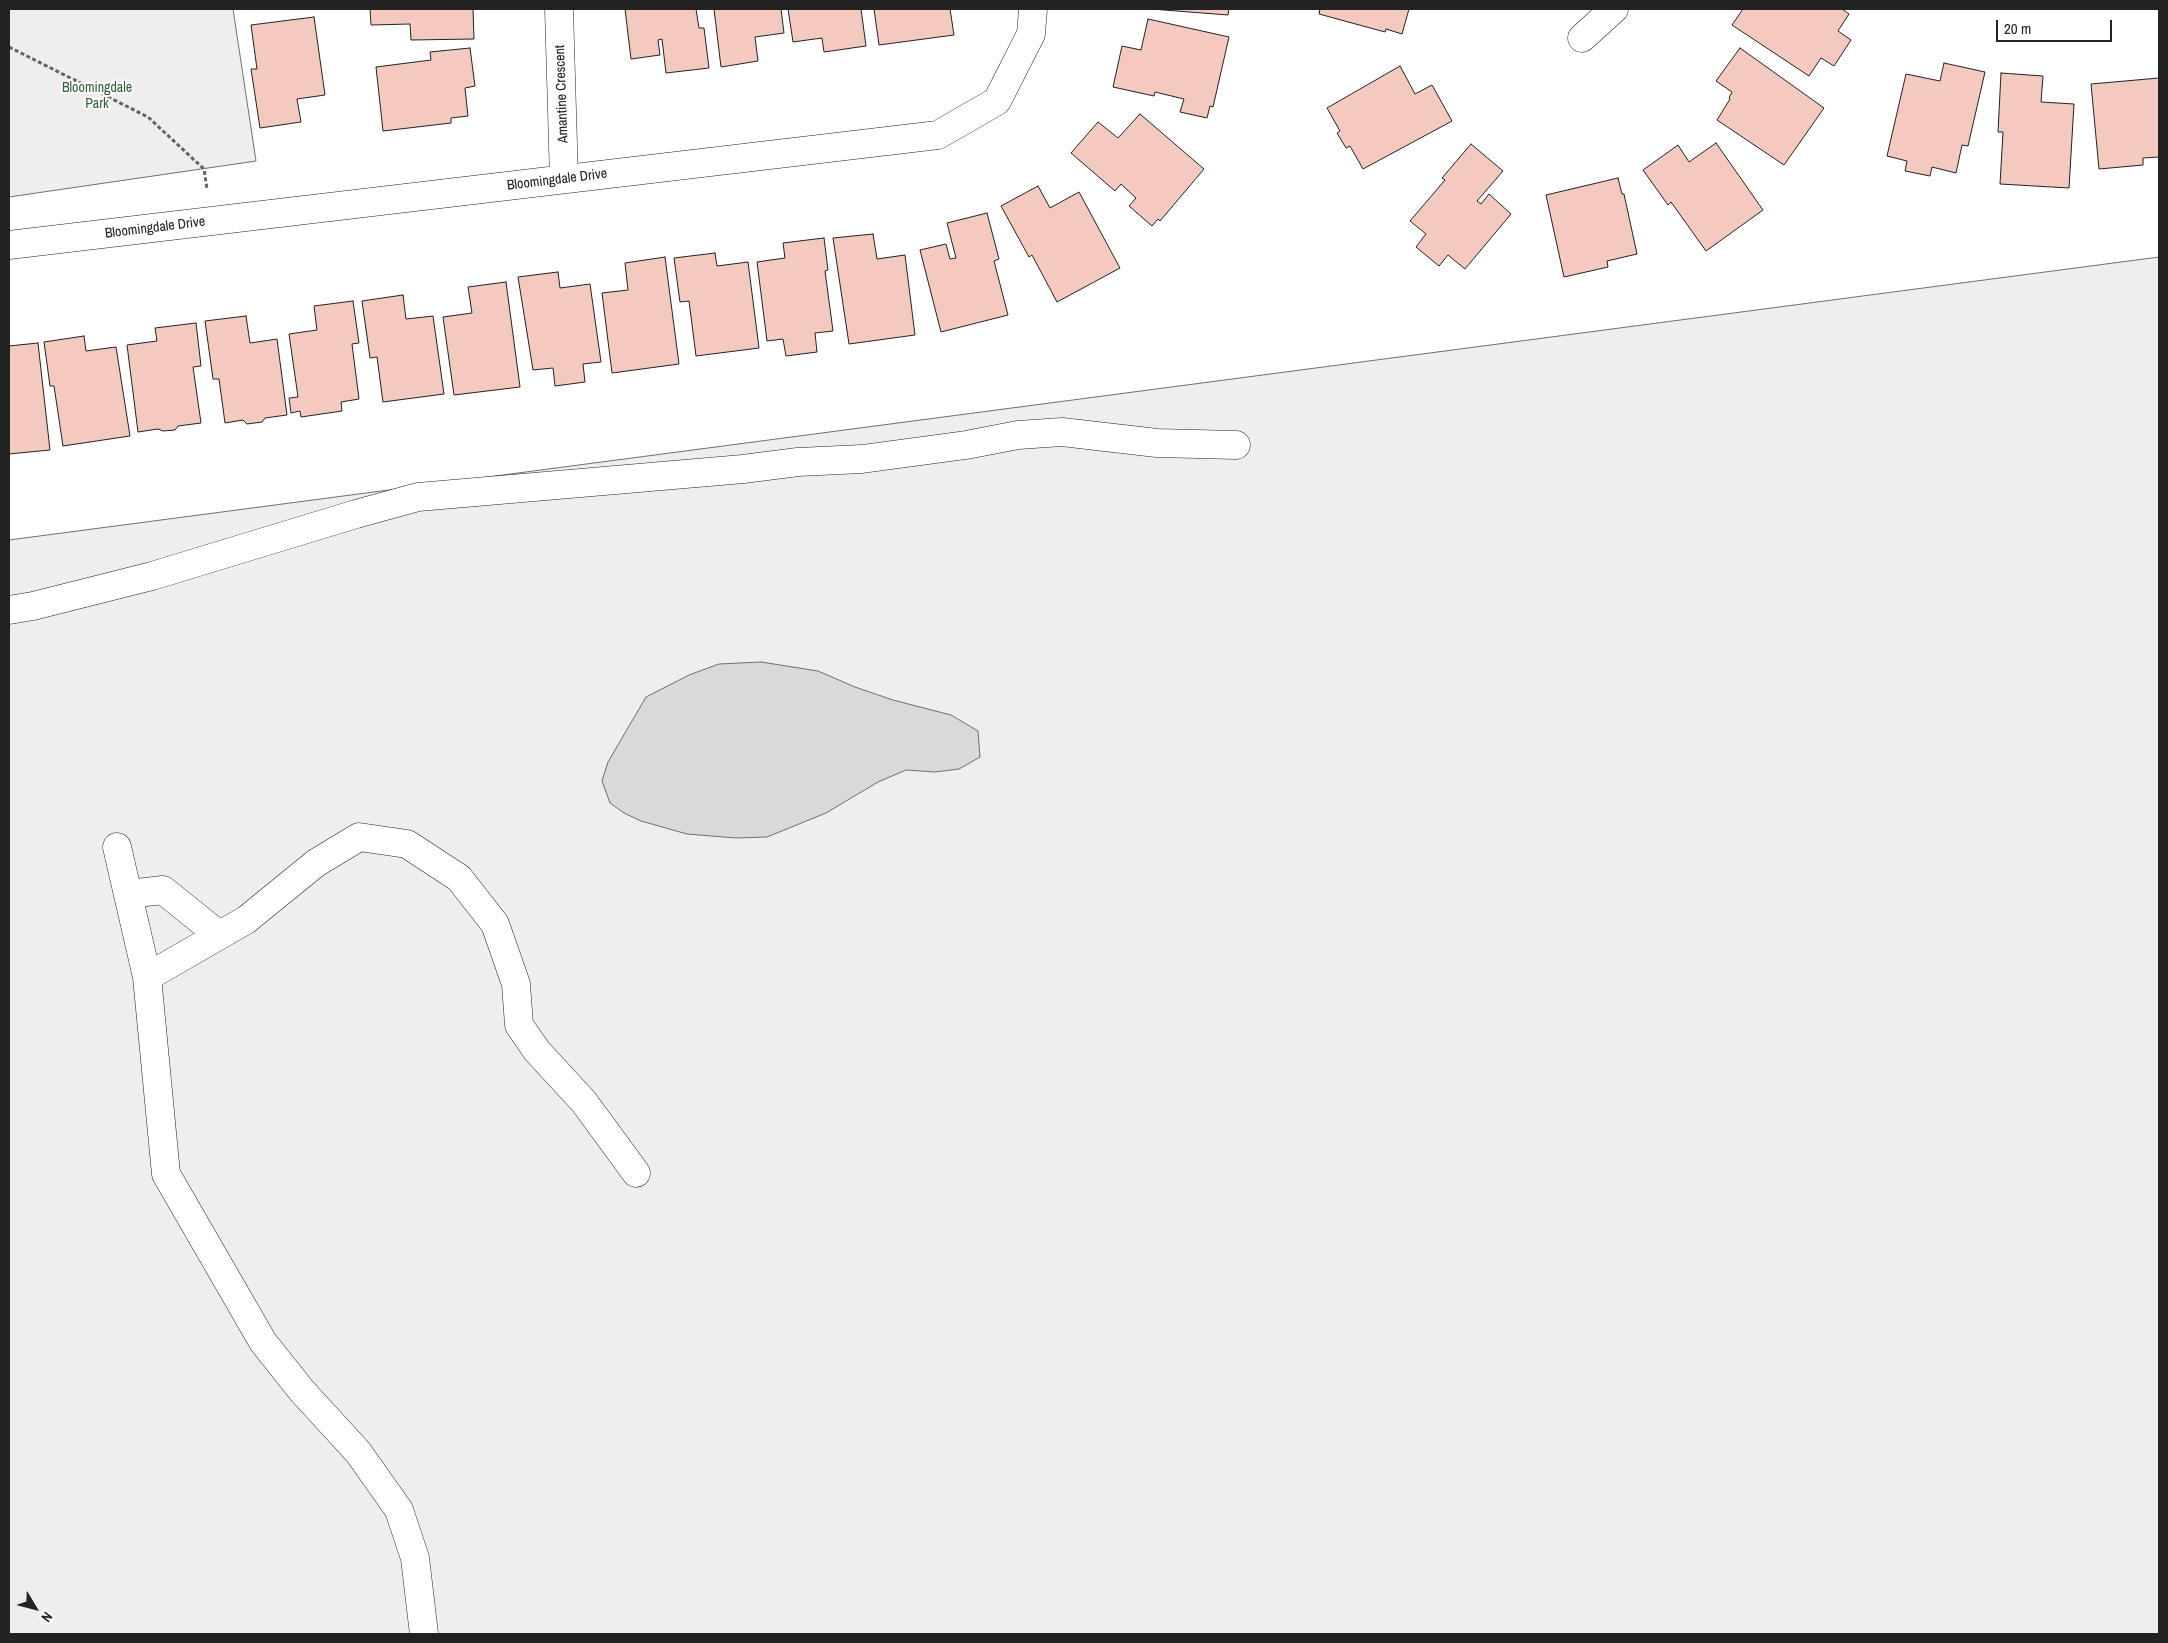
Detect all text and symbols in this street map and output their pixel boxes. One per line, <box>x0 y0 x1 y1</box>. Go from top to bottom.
scale bar <box>1998 10 2114 42</box>
text: 20 m <box>2004 18 2031 39</box>
street label: Amantine Crescent <box>552 45 572 143</box>
park label: Bloomingdale Park <box>62 80 132 112</box>
street label: Bloomingdale Drive <box>506 166 608 194</box>
street label: Bloomingdale Drive <box>104 214 206 242</box>
north arrow <box>10 1583 60 1633</box>
text: N <box>37 1608 57 1626</box>

